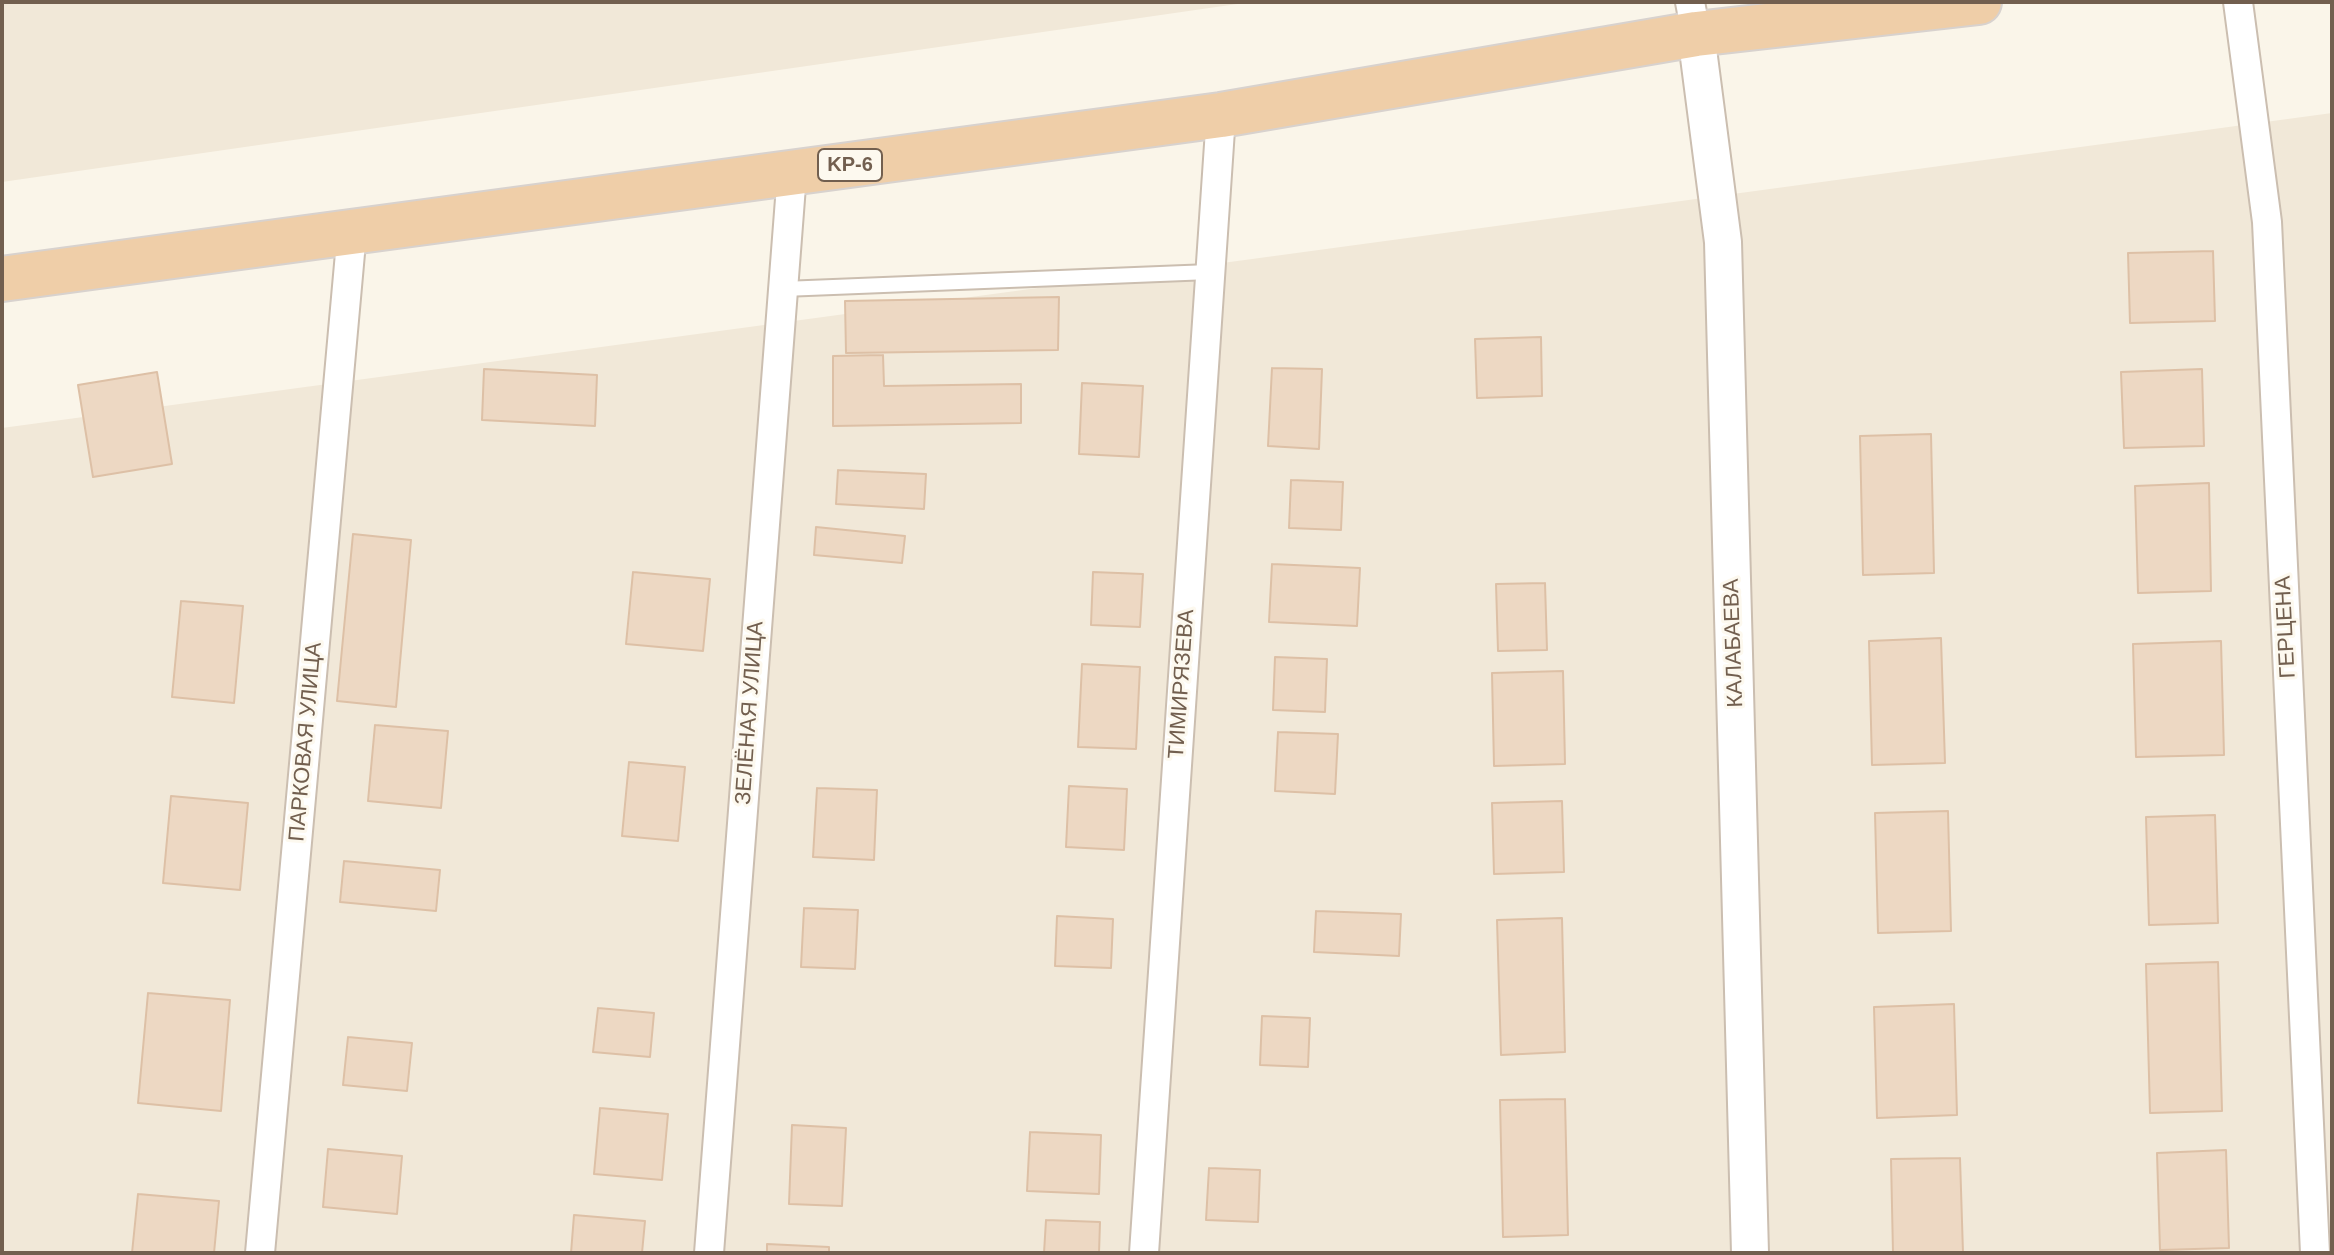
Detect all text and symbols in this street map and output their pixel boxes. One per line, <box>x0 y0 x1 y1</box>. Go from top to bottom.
road number: KP-6 <box>818 149 882 181</box>
street label: ГЕРЦЕНА <box>2270 575 2302 679</box>
street label: КАЛАБАЕВА <box>1719 578 1749 708</box>
street label: ТИМИРЯЗЕВА <box>1164 608 1200 760</box>
street label: ЗЕЛЁНАЯ УЛИЦА <box>730 620 770 806</box>
street label: ПАРКОВАЯ УЛИЦА <box>284 641 328 843</box>

